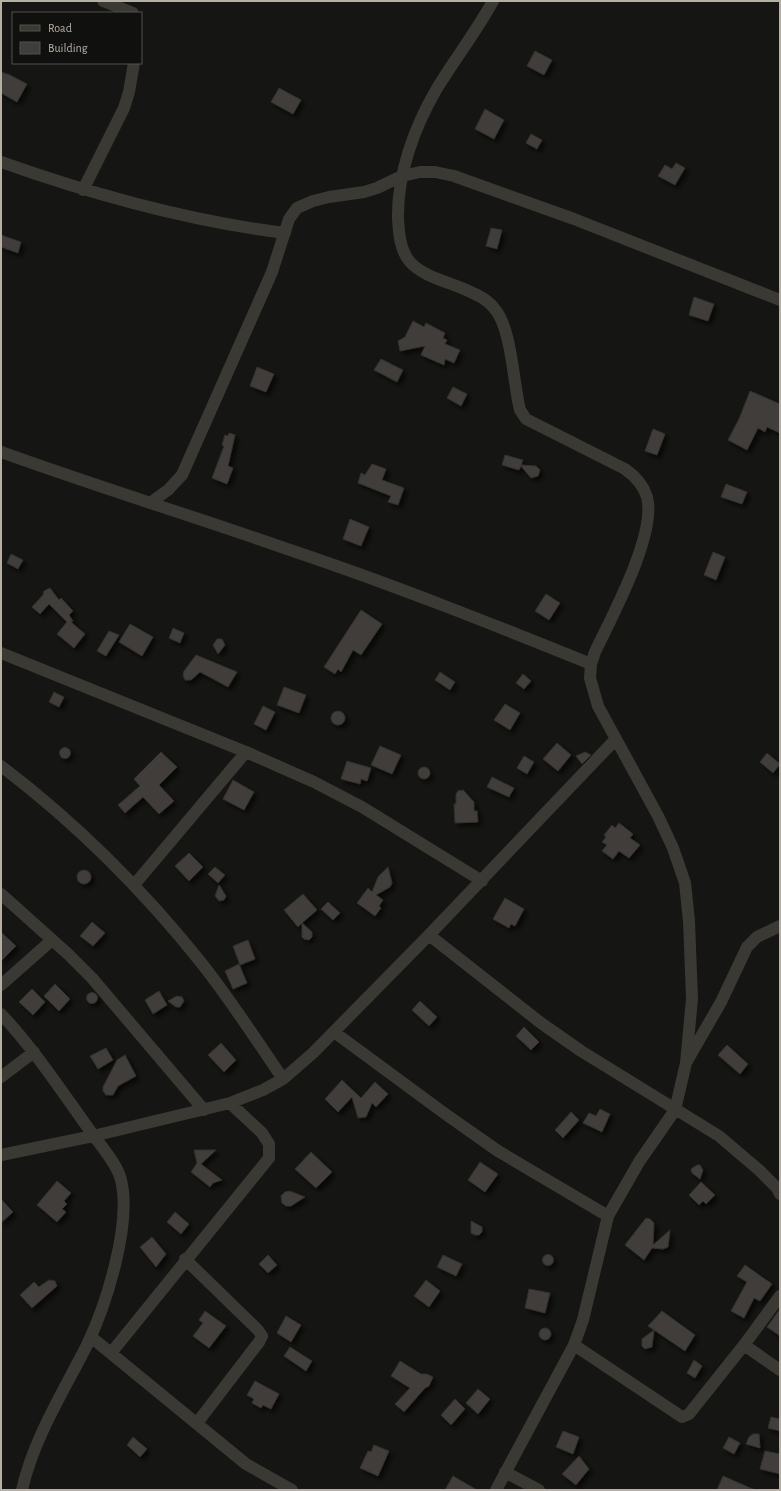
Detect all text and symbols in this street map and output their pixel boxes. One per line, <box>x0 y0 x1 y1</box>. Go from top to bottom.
legend <box>12 12 142 64</box>
text: Road <box>48 22 72 34</box>
text: Building <box>48 42 88 54</box>

